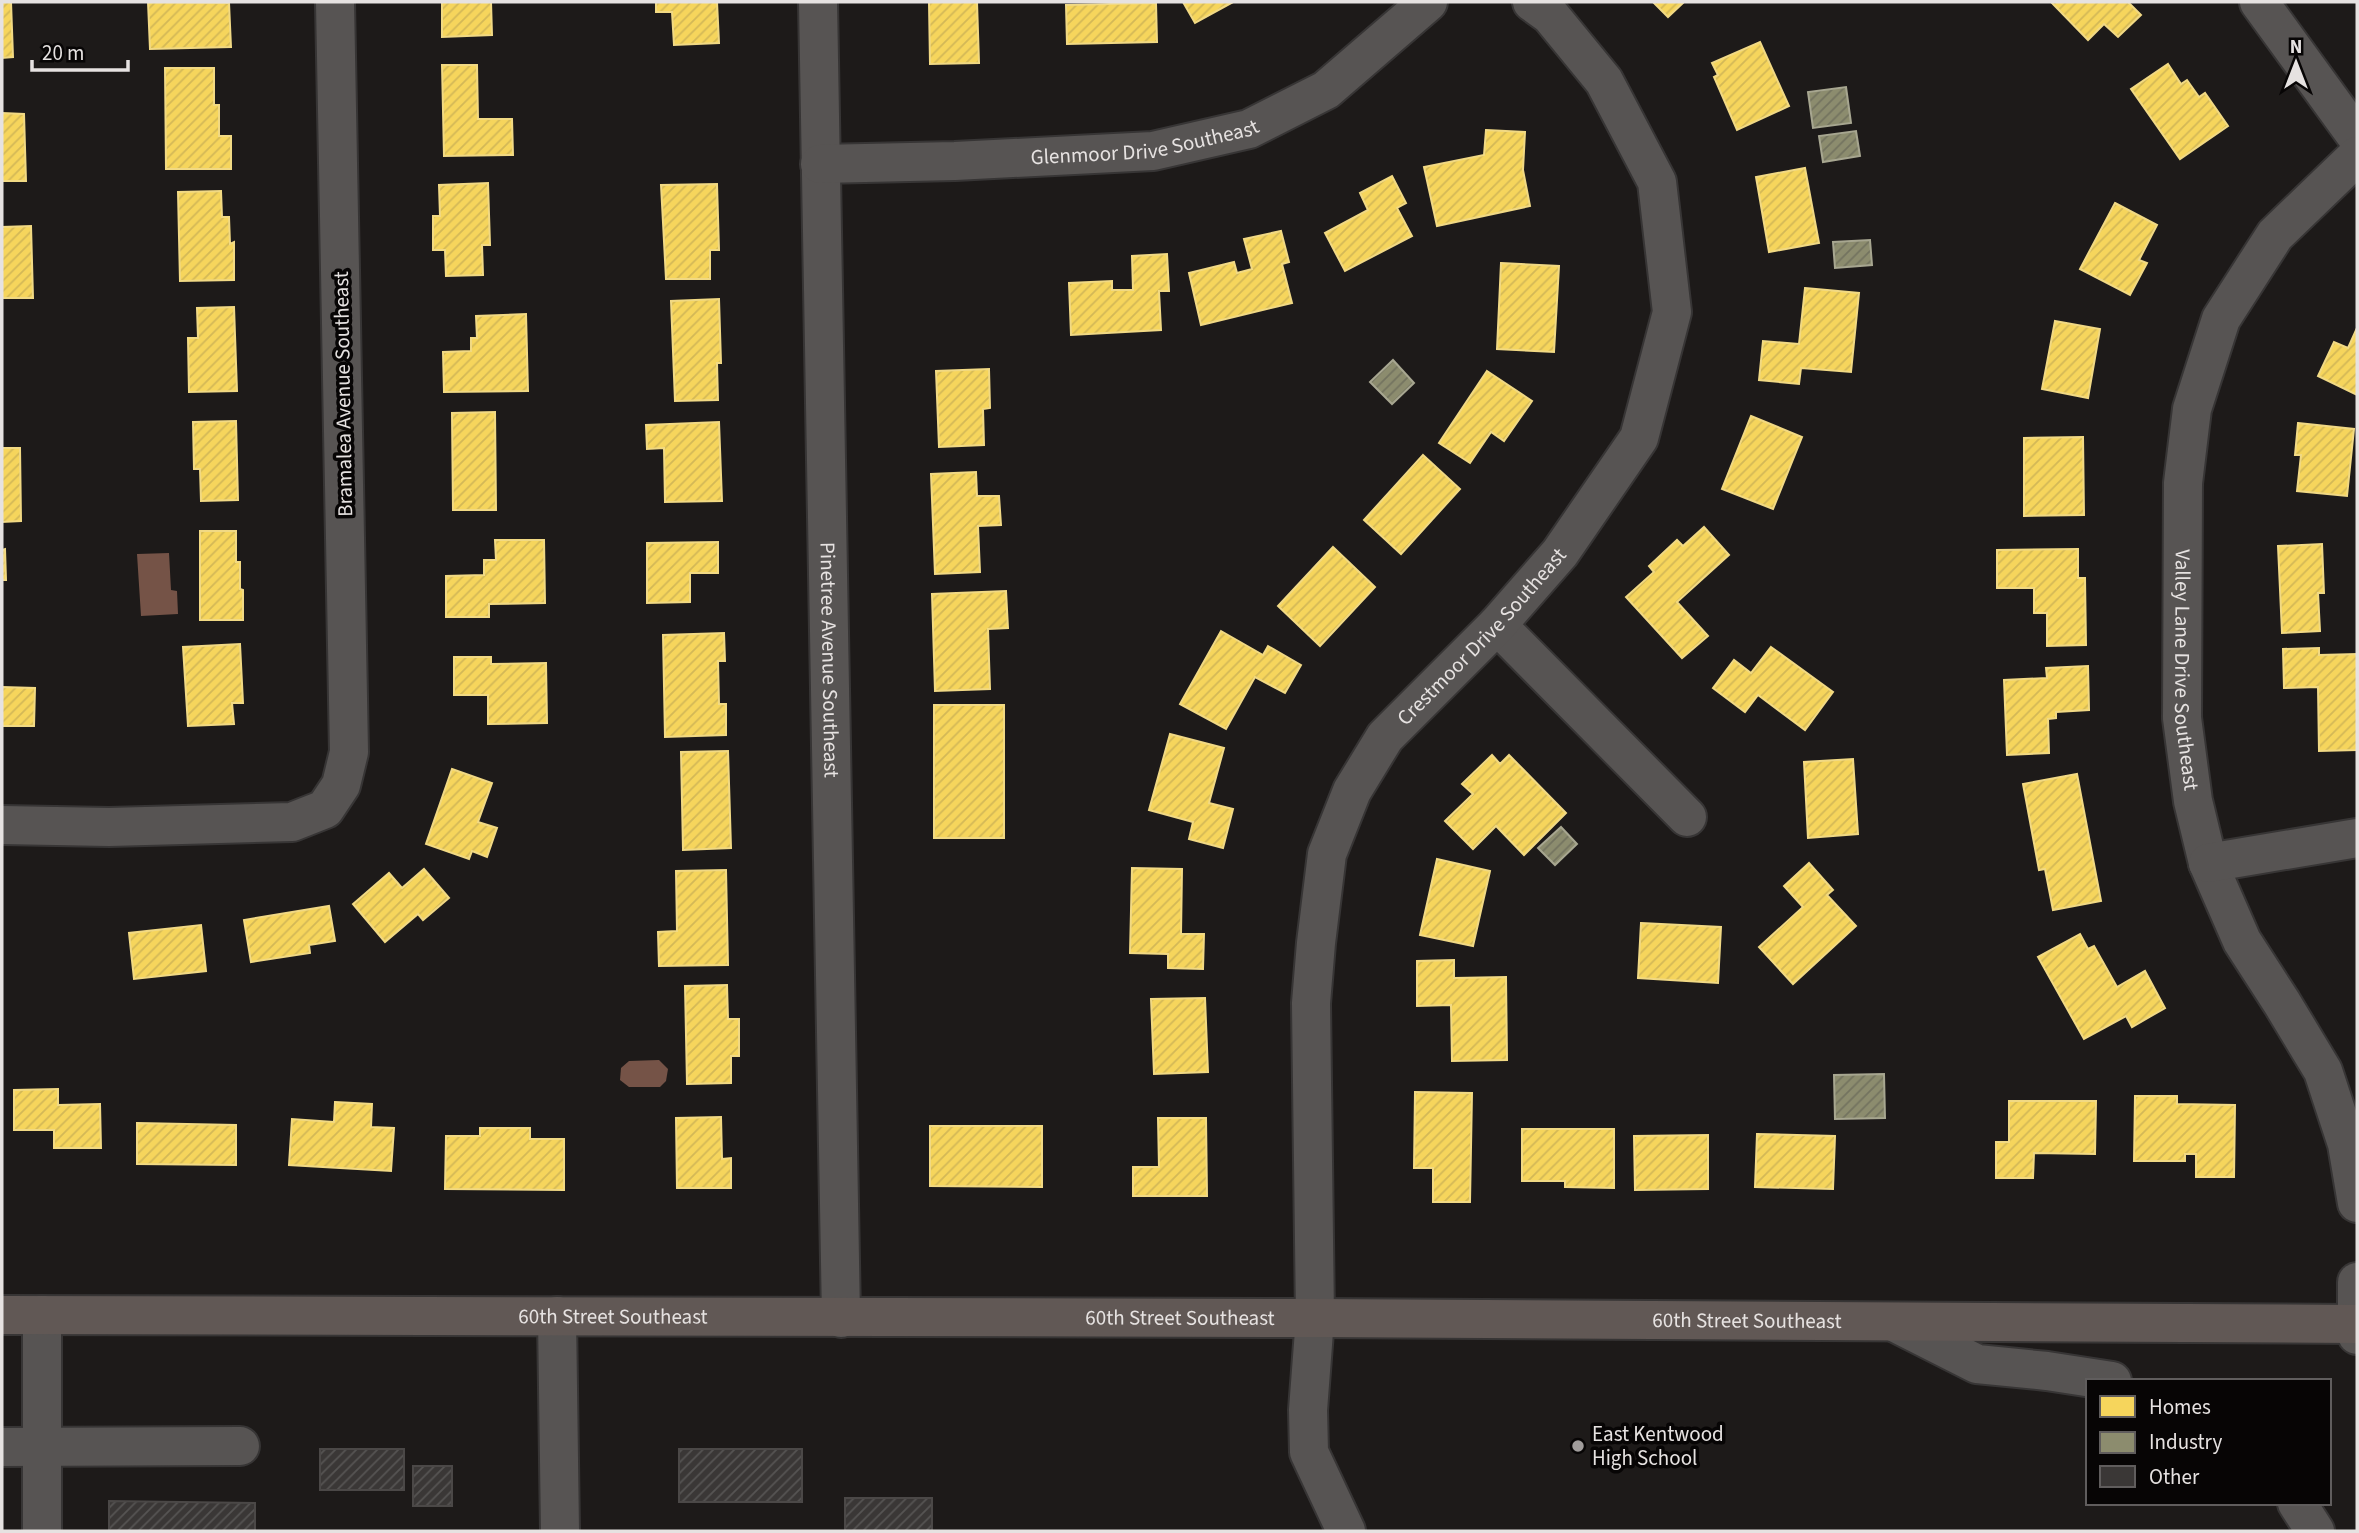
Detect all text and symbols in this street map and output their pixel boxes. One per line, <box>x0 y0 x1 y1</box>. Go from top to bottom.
scale bar <box>32 28 128 72</box>
north arrow <box>2261 28 2331 98</box>
text: N <box>2290 34 2302 61</box>
text: 20 m <box>42 38 84 68</box>
street label: Glenmoor Drive Southeast <box>1030 111 1264 172</box>
street label: Bramalea Avenue Southeast <box>326 271 360 517</box>
street label: Crestmoor Drive Southeast <box>1390 541 1573 732</box>
street label: Pinetree Avenue Southeast <box>812 542 847 778</box>
street label: Valley Lane Drive Southeast <box>2167 549 2206 792</box>
street label: 60th Street Southeast <box>518 1301 708 1332</box>
street label: 60th Street Southeast <box>1085 1302 1275 1333</box>
street label: 60th Street Southeast <box>1652 1305 1842 1336</box>
legend <box>2086 1379 2331 1505</box>
text: Homes <box>2149 1392 2211 1422</box>
place label: East Kentwood High School <box>1592 1419 1724 1473</box>
text: Industry <box>2149 1427 2222 1457</box>
marker: East Kentwood High School <box>1570 1438 1586 1454</box>
text: Other <box>2149 1462 2200 1492</box>

